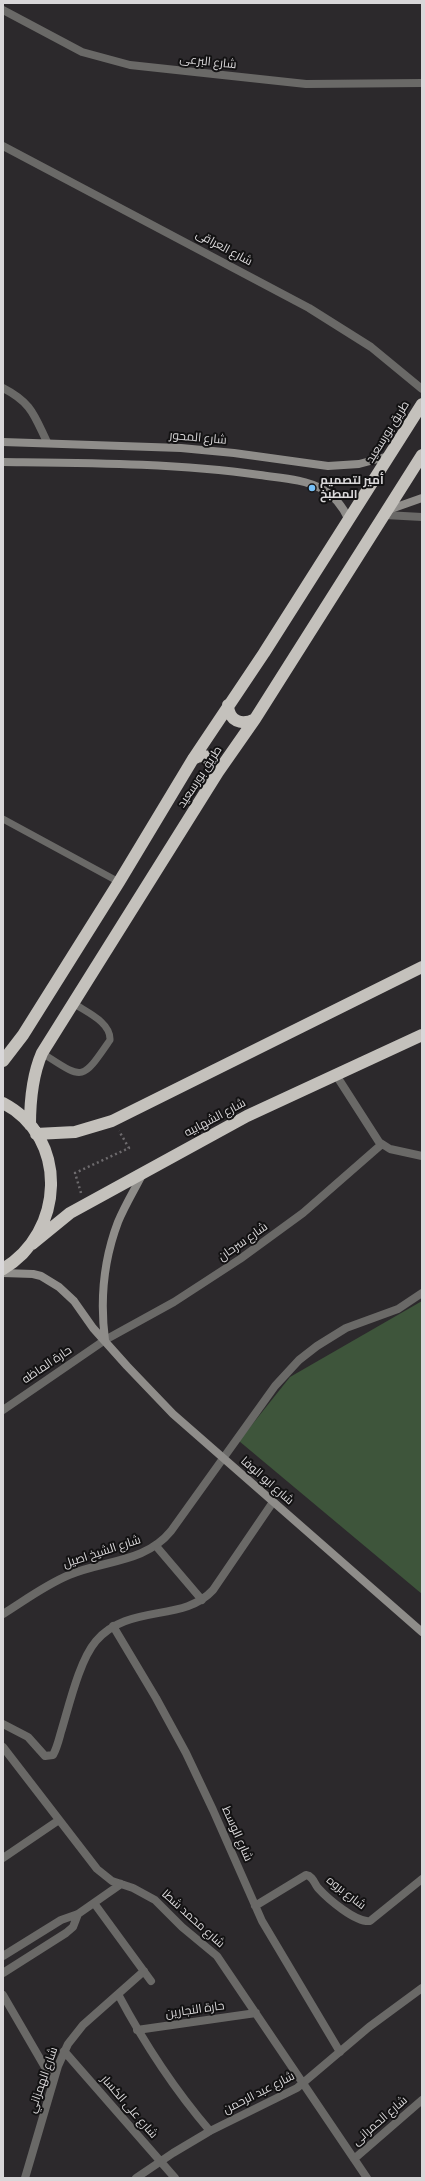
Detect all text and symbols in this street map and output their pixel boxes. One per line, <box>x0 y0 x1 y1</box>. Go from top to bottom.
street label: شارع البرعى <box>179 52 237 72</box>
street label: شارع العراقى <box>193 227 255 269</box>
street label: طريق بورسعيد <box>363 398 413 466</box>
street label: شارع المحور <box>169 428 227 448</box>
place label: أمير لتصميم المطبخ <box>320 474 384 502</box>
marker: أمير لتصميم المطبخ <box>307 483 317 493</box>
street label: طريق بورسعيد <box>175 743 225 811</box>
street label: شارع الشهابيه <box>182 1096 248 1140</box>
street label: شارع سرحان <box>215 1220 271 1264</box>
street label: حارة الماظه <box>19 1343 75 1387</box>
street label: شارع ابو الوفا <box>237 1454 297 1508</box>
street label: شارع الشيخ اصيل <box>61 1533 143 1571</box>
street label: شارع الوسط <box>219 1804 255 1864</box>
street label: شارع بروه <box>323 1873 369 1913</box>
street label: شارع محمد شطا <box>158 1887 228 1951</box>
street label: حارة النجارين <box>165 1999 225 2021</box>
street label: شارع الهمزاني <box>25 2045 61 2115</box>
street label: شارع عبد الرحمن <box>221 2069 297 2117</box>
street label: شارع على الكسار <box>98 2072 160 2142</box>
street label: شارع الحمرانى <box>350 2093 410 2149</box>

